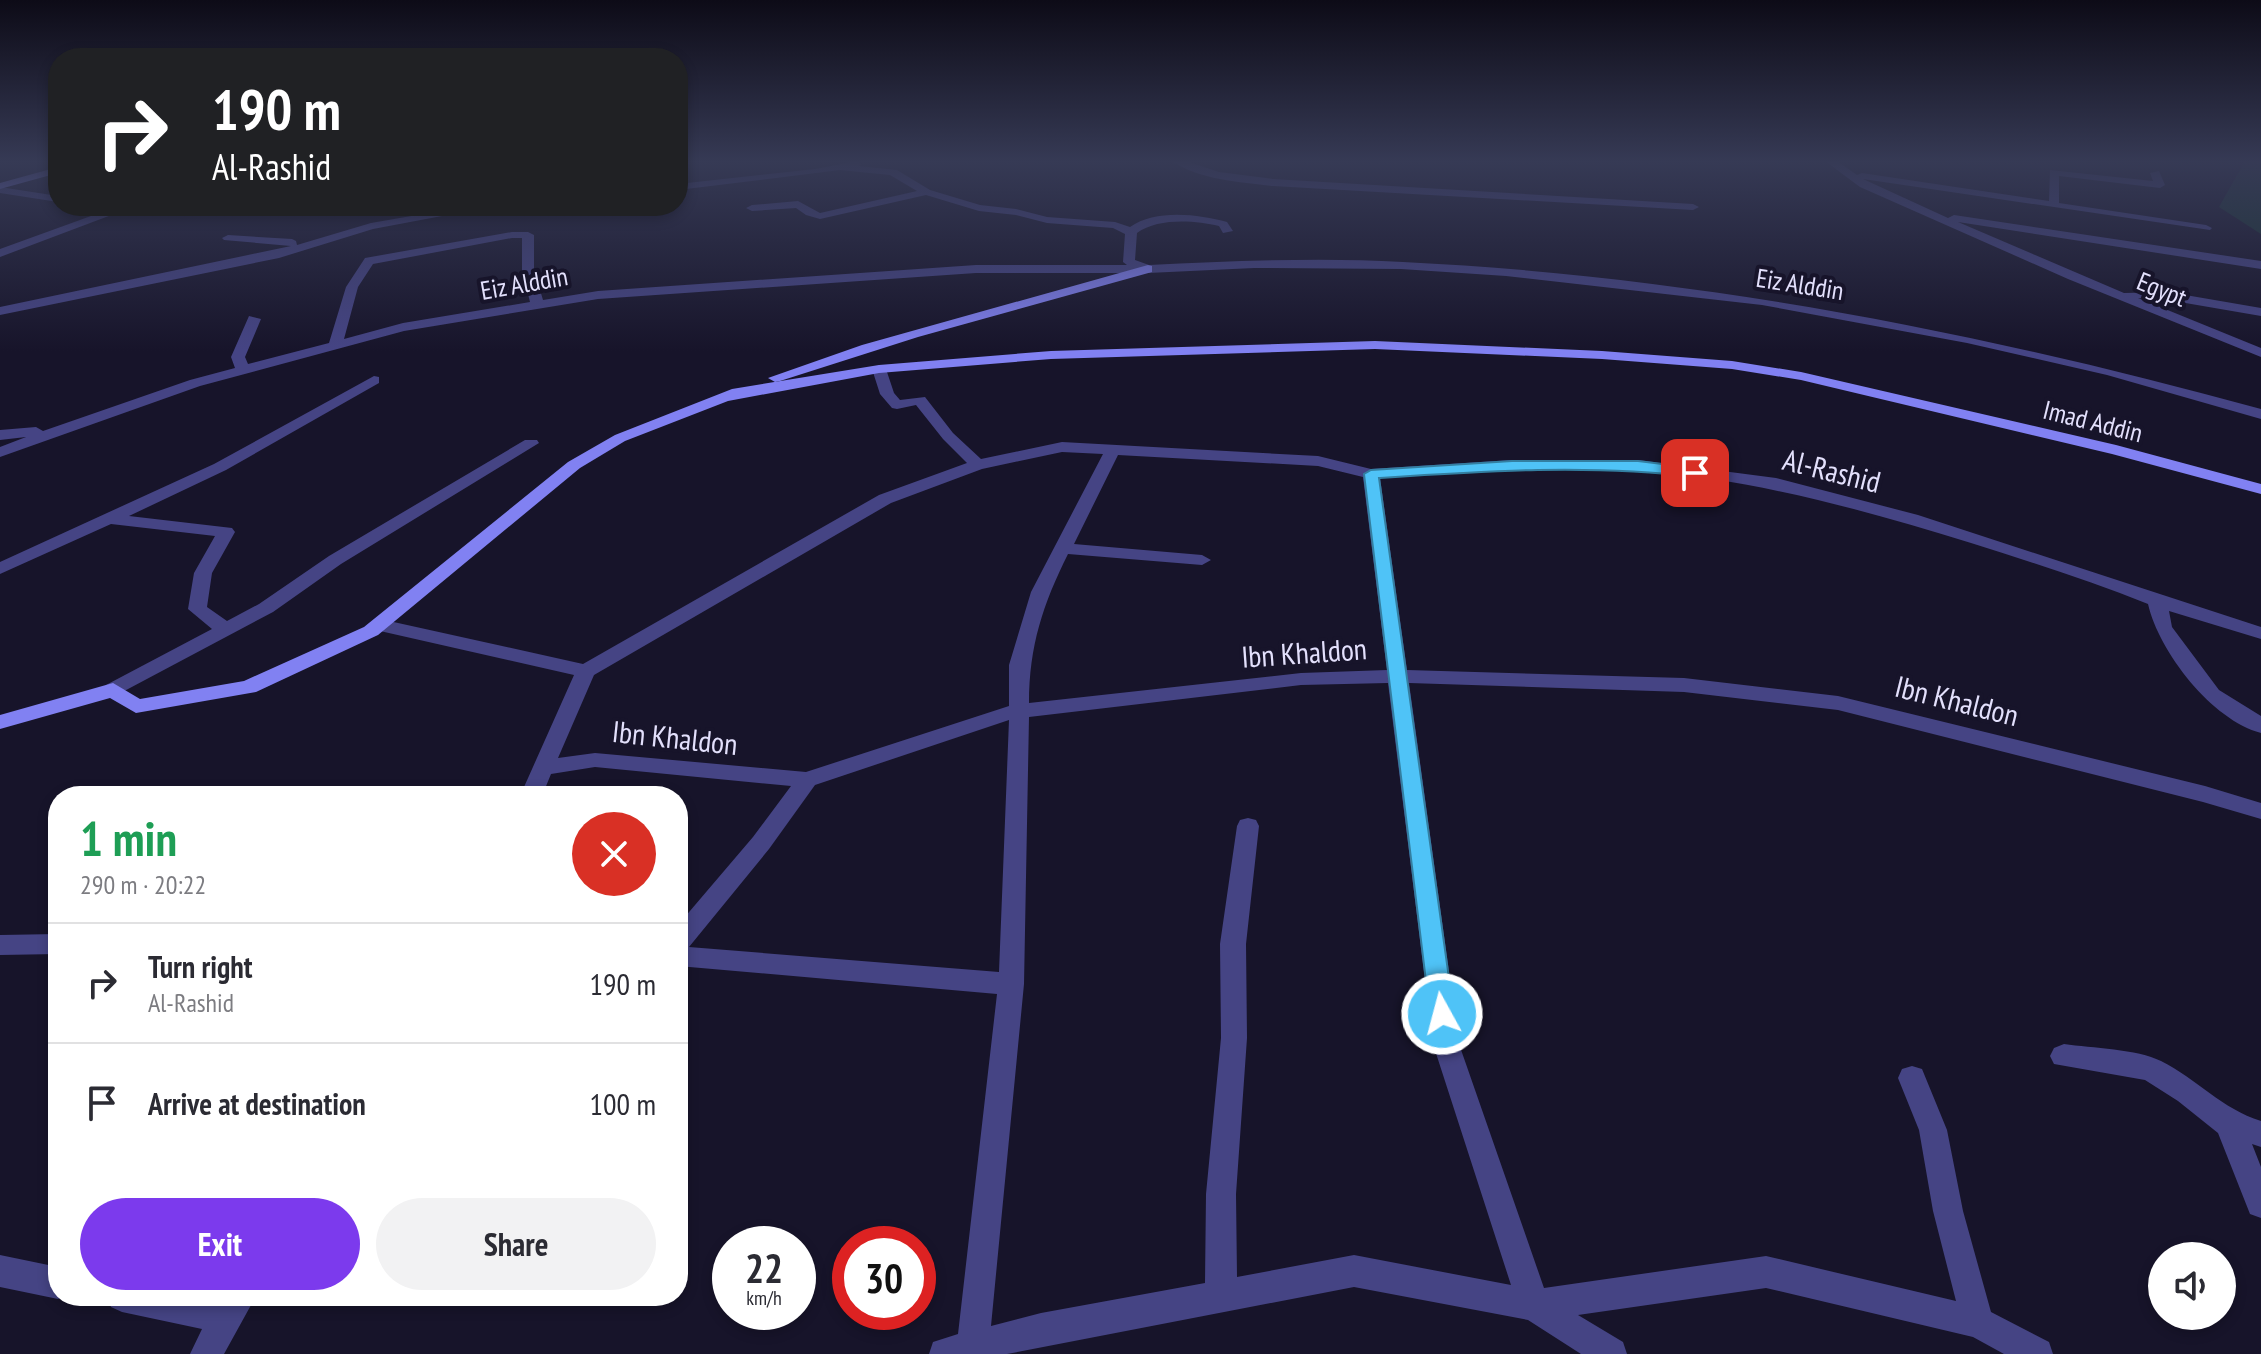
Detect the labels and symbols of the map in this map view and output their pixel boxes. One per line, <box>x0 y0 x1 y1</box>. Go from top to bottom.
street label: Eiz Alddin <box>478 259 570 307</box>
street label: Eiz Alddin <box>1754 261 1846 307</box>
street label: Egypt <box>2132 264 2192 314</box>
street label: Imad Addin <box>2040 393 2146 449</box>
pin <box>1661 439 1729 507</box>
street label: Al-Rashid <box>1779 439 1885 501</box>
street label: Ibn Khaldon <box>1240 628 1368 676</box>
street label: Ibn Khaldon <box>1891 666 2023 734</box>
street label: Ibn Khaldon <box>610 711 740 763</box>
position arrow <box>1400 972 1484 1056</box>
speed limit sign: 30 <box>832 1226 936 1330</box>

